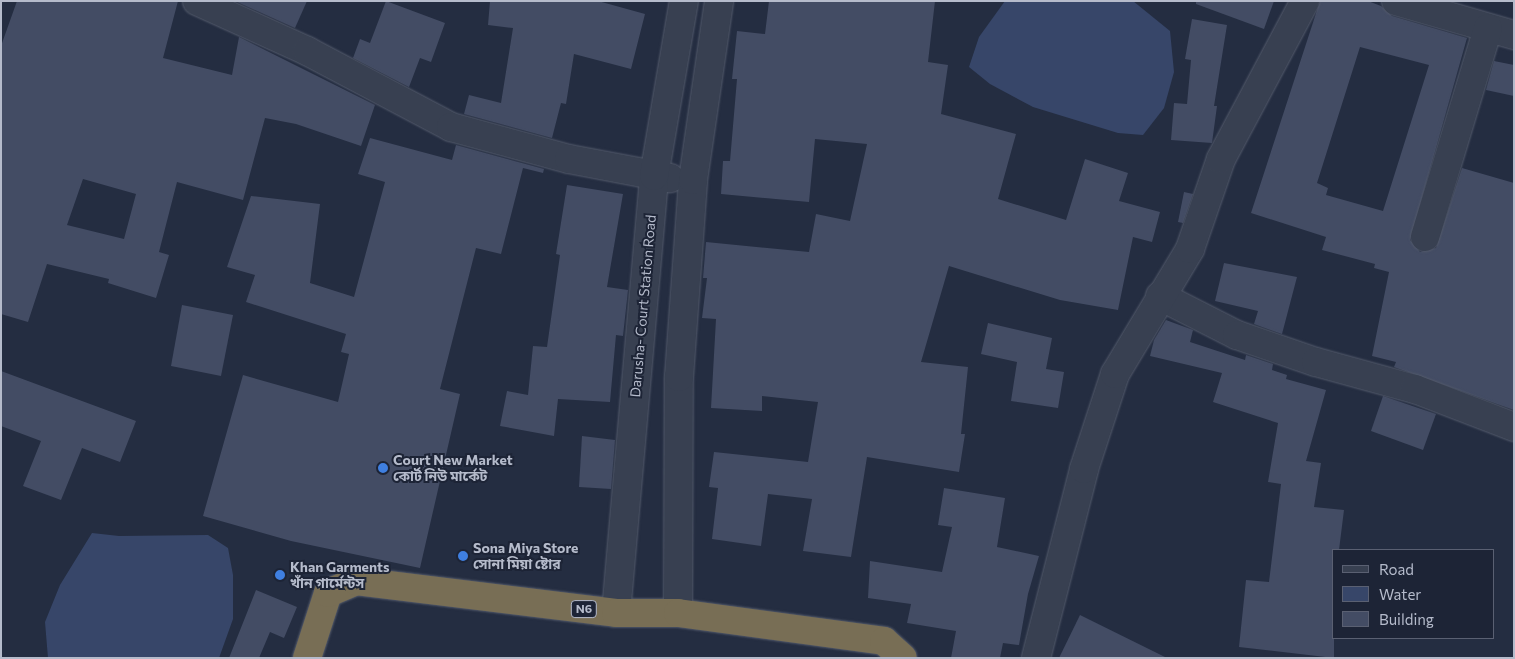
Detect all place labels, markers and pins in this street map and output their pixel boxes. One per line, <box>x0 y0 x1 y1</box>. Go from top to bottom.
place label: Court New Market কোর্ট নিউ মার্কেট <box>393 452 513 484</box>
marker: Court New Market কোর্ট নিউ মার্কেট <box>377 462 389 474</box>
place label: Sona Miya Store সোনা মিয়া ষ্টোর <box>473 540 578 572</box>
marker: Sona Miya Store সোনা মিয়া ষ্টোর <box>457 550 469 562</box>
place label: Khan Garments খাঁন গার্মেন্টস <box>290 559 390 592</box>
marker: Khan Garments খাঁন গার্মেন্টস <box>274 569 286 581</box>

